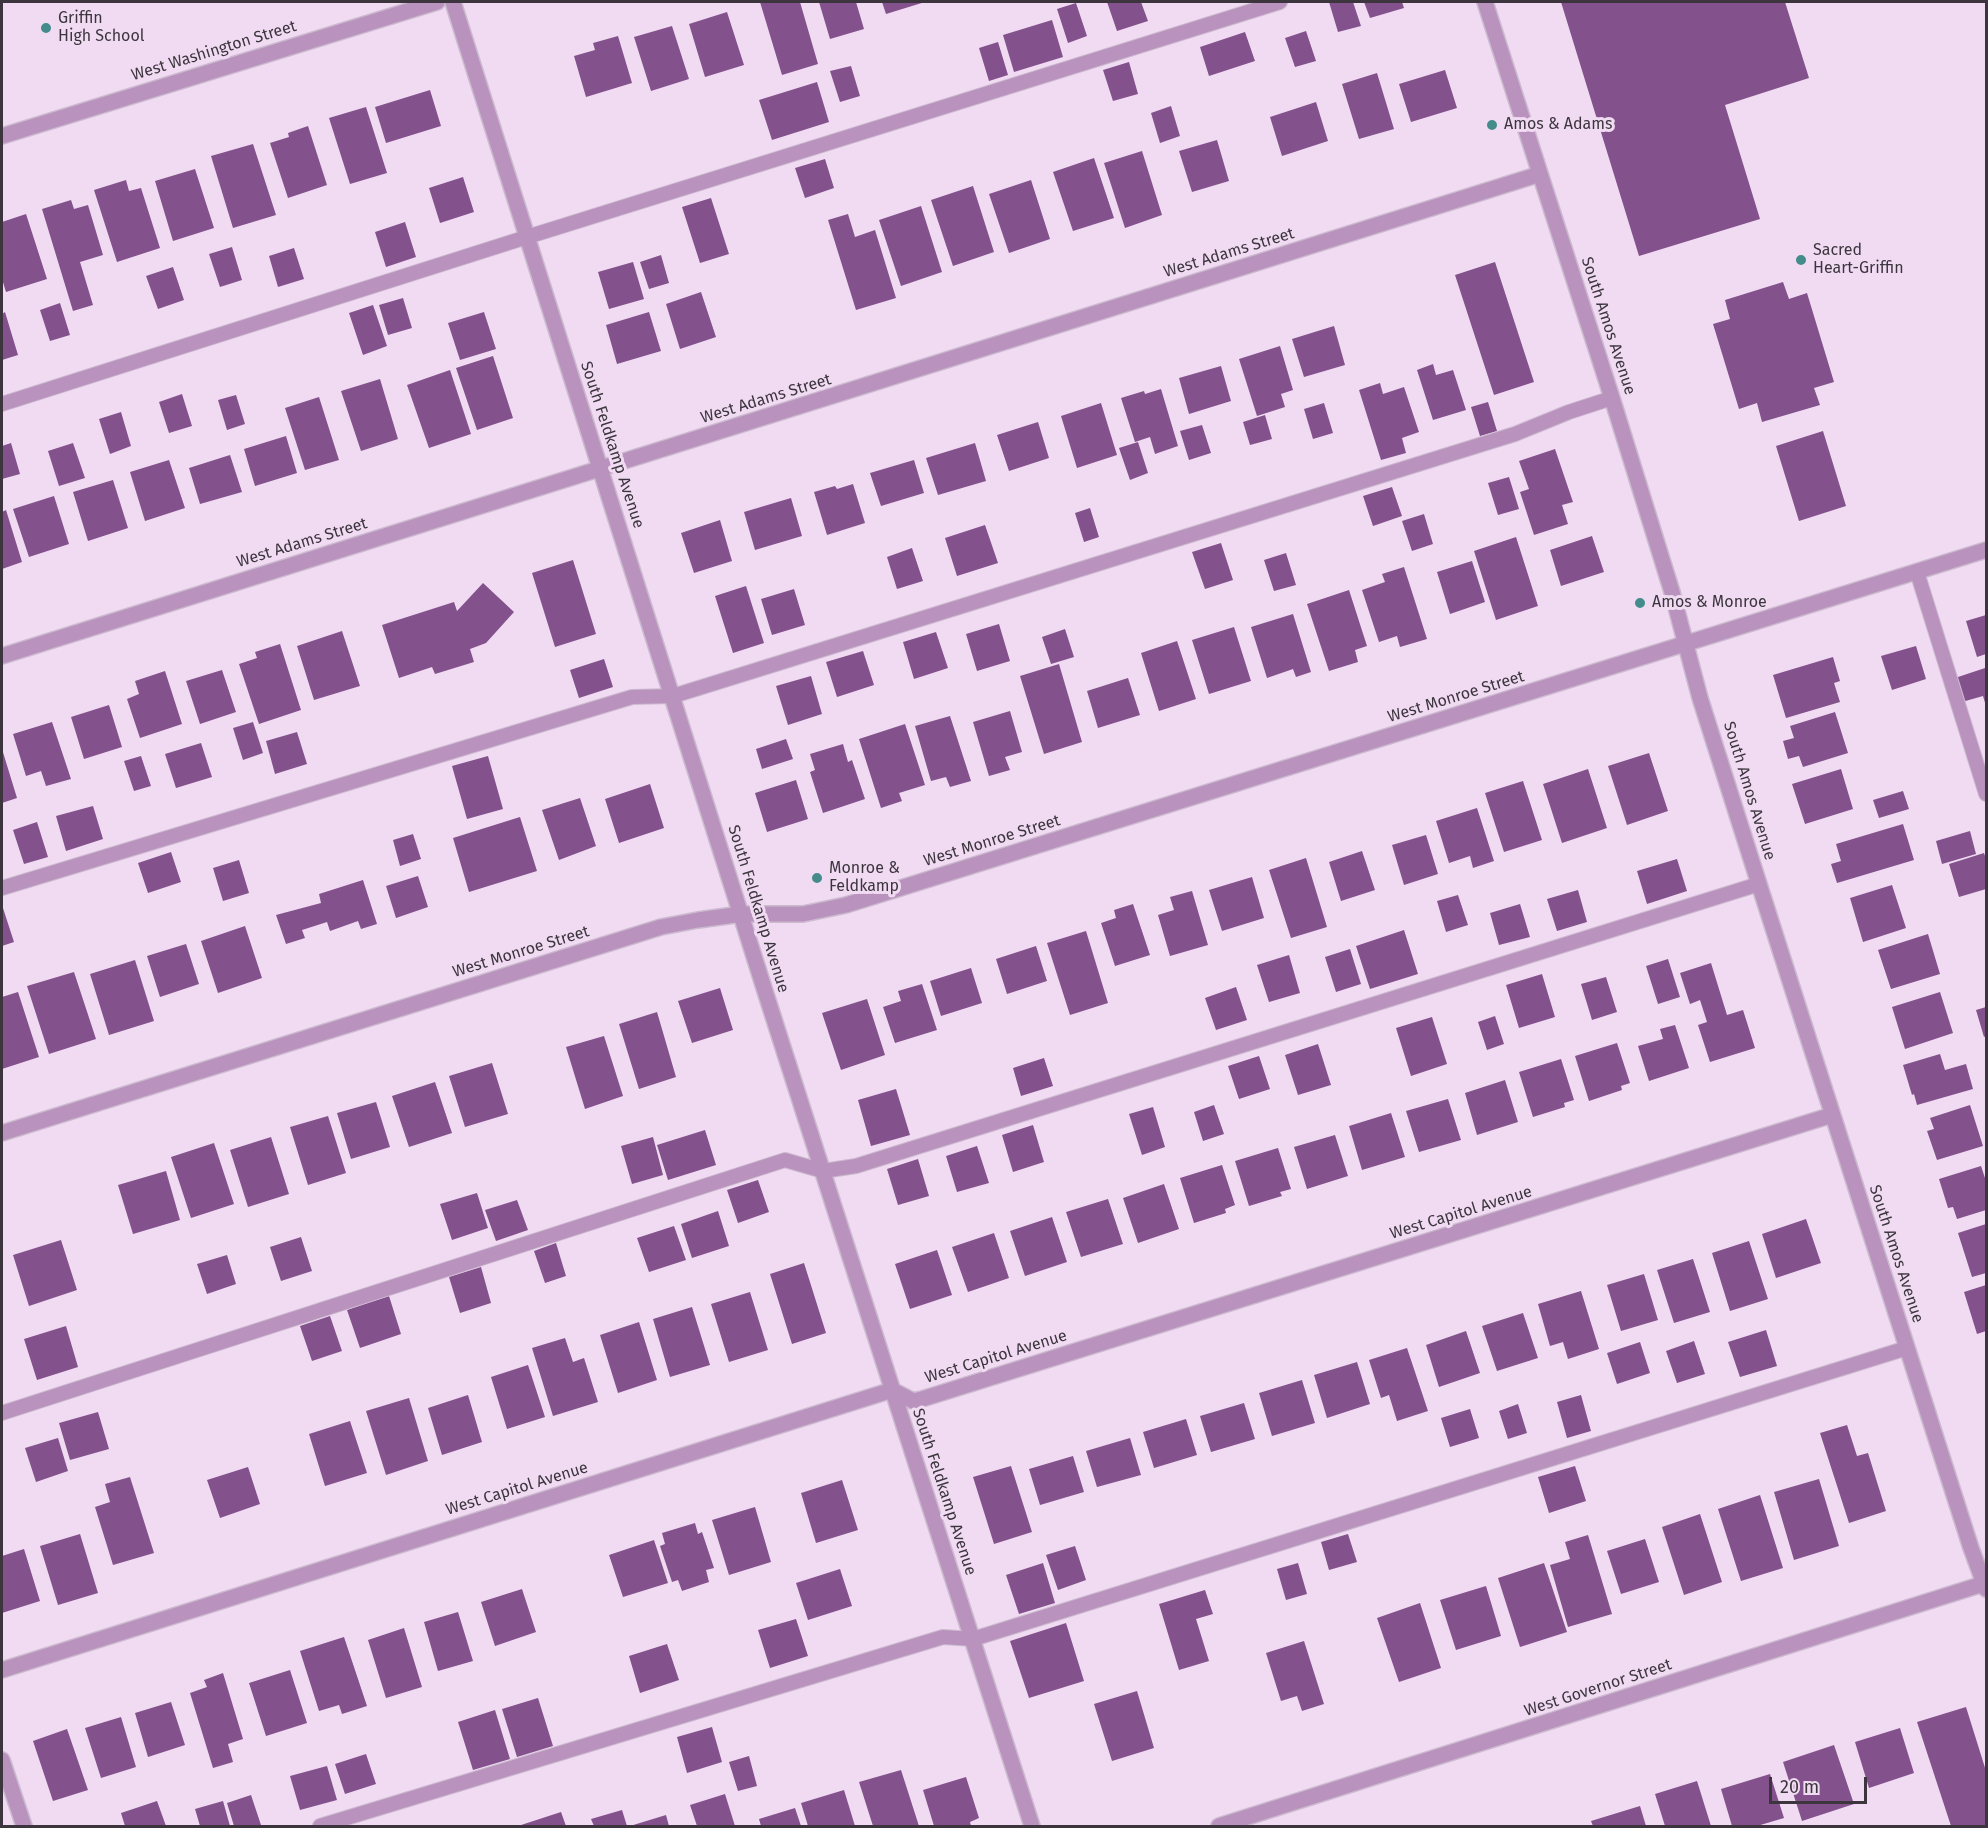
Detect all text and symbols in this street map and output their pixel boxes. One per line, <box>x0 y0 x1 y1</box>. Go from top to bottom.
place label: Griffin High School <box>58 9 144 47</box>
street label: West Washington Street <box>129 17 299 85</box>
marker: Griffin High School <box>39 21 53 35</box>
place label: Amos & Adams <box>1504 115 1612 135</box>
marker: Amos & Adams <box>1485 118 1499 132</box>
street label: West Adams Street <box>1161 224 1297 282</box>
place label: Sacred Heart-Griffin <box>1813 241 1904 279</box>
marker: Sacred Heart-Griffin <box>1794 253 1808 267</box>
street label: South Amos Avenue <box>1577 255 1639 397</box>
street label: South Feldkamp Avenue <box>576 359 648 531</box>
street label: West Adams Street <box>698 370 834 428</box>
street label: West Adams Street <box>234 514 370 572</box>
place label: Amos & Monroe <box>1652 593 1767 613</box>
marker: Amos & Monroe <box>1633 596 1647 610</box>
street label: West Monroe Street <box>1385 667 1527 727</box>
street label: South Amos Avenue <box>1719 719 1779 863</box>
street label: West Monroe Street <box>921 811 1063 871</box>
street label: South Feldkamp Avenue <box>723 823 793 995</box>
place label: Monroe & Feldkamp <box>829 859 900 897</box>
marker: Monroe & Feldkamp <box>810 871 824 885</box>
street label: West Monroe Street <box>450 922 592 982</box>
street label: West Capitol Avenue <box>1388 1182 1534 1244</box>
street label: South Amos Avenue <box>1865 1183 1927 1325</box>
street label: West Capitol Avenue <box>923 1326 1069 1388</box>
street label: South Feldkamp Avenue <box>908 1406 980 1578</box>
street label: West Capitol Avenue <box>444 1458 590 1520</box>
street label: West Governor Street <box>1522 1655 1674 1721</box>
scale bar <box>1772 1765 1870 1803</box>
text: 20 m <box>1780 1776 1819 1798</box>

